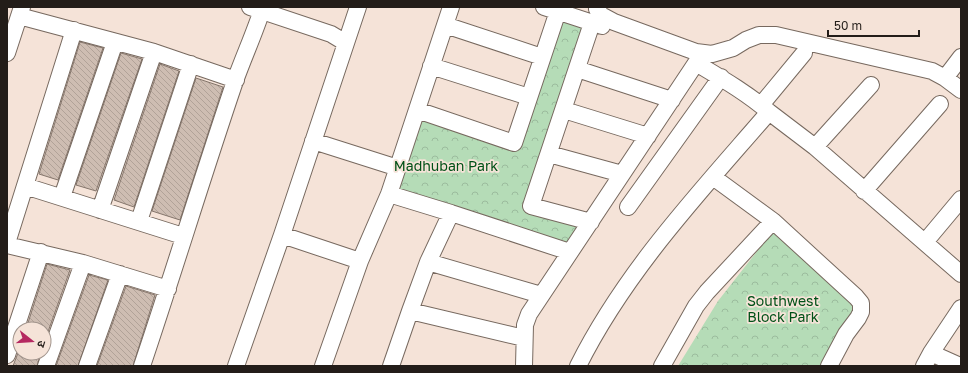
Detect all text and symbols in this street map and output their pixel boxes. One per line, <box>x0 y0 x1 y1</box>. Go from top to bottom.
scale bar <box>828 12 919 38</box>
text: 50 m <box>834 18 862 33</box>
park label: Madhuban Park <box>394 157 498 174</box>
park label: Southwest Block Park <box>747 292 819 325</box>
north arrow <box>12 321 52 361</box>
text: उ <box>35 339 49 350</box>

